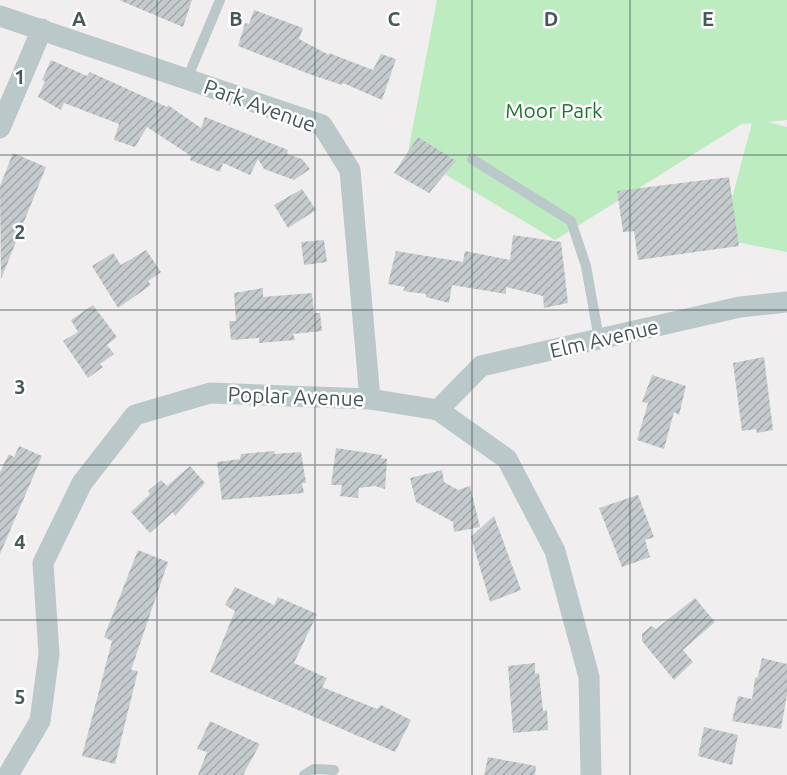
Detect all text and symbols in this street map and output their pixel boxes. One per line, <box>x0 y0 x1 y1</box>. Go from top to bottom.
text: A <box>72 7 86 30</box>
text: B <box>229 7 243 30</box>
text: C <box>388 7 401 30</box>
text: D <box>544 7 558 30</box>
text: E <box>702 7 714 30</box>
text: 1 <box>14 65 26 88</box>
street label: Park Avenue <box>201 74 319 136</box>
park label: Moor Park <box>505 98 603 122</box>
text: 2 <box>14 220 26 243</box>
street label: Elm Avenue <box>547 314 661 362</box>
text: 3 <box>14 375 26 398</box>
street label: Poplar Avenue <box>227 382 365 410</box>
text: 4 <box>14 530 26 553</box>
text: 5 <box>14 685 26 708</box>

